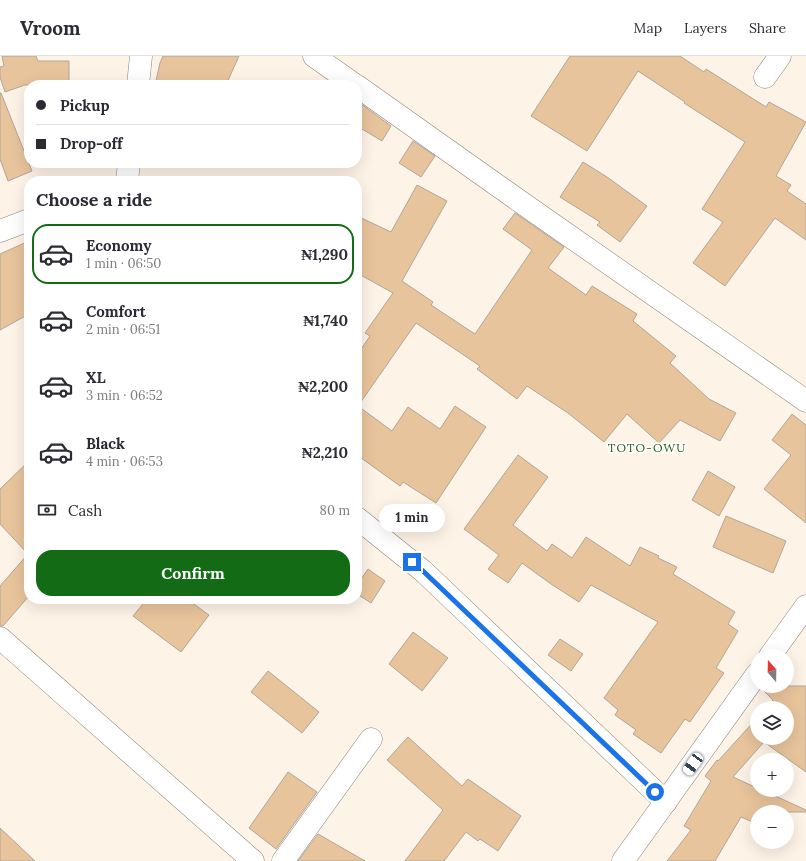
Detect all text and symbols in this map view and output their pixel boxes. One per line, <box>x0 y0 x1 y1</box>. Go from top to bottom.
text: Vroom <box>20 16 80 40</box>
text: Map <box>634 19 662 37</box>
text: Layers <box>684 19 727 37</box>
text: Share <box>749 19 786 37</box>
text: Pickup <box>60 96 109 115</box>
text: Drop-off <box>60 134 122 153</box>
text: Choose a ride <box>36 188 152 211</box>
icon: car <box>38 236 74 272</box>
text: Economy <box>86 236 151 255</box>
text: ₦1,290 <box>301 245 348 264</box>
text: 1 min · 06:50 <box>86 255 161 272</box>
icon: car <box>38 302 74 338</box>
text: Comfort <box>86 302 146 321</box>
text: ₦1,740 <box>303 311 348 330</box>
text: 2 min · 06:51 <box>86 321 160 338</box>
icon: car <box>38 368 74 404</box>
text: XL <box>86 368 106 387</box>
text: ₦2,200 <box>298 377 348 396</box>
text: 3 min · 06:52 <box>86 387 163 404</box>
icon: car <box>38 434 74 470</box>
text: Black <box>86 434 125 453</box>
district label: TOTO-OWU <box>608 440 686 455</box>
text: ₦2,210 <box>302 443 348 462</box>
text: 4 min · 06:53 <box>86 453 163 470</box>
icon: cash <box>36 499 58 521</box>
text: Cash <box>68 501 102 520</box>
text: 80 m <box>320 502 350 519</box>
callout: 1 min <box>379 504 445 532</box>
text: 1 min <box>395 509 429 526</box>
button: Confirm <box>36 550 350 596</box>
route end <box>403 553 421 571</box>
north arrow <box>750 649 794 693</box>
map controls <box>750 649 794 849</box>
button: layers <box>750 701 794 745</box>
car <box>681 751 705 777</box>
button: + <box>750 753 794 797</box>
route start <box>646 783 664 801</box>
button: − <box>750 805 794 849</box>

